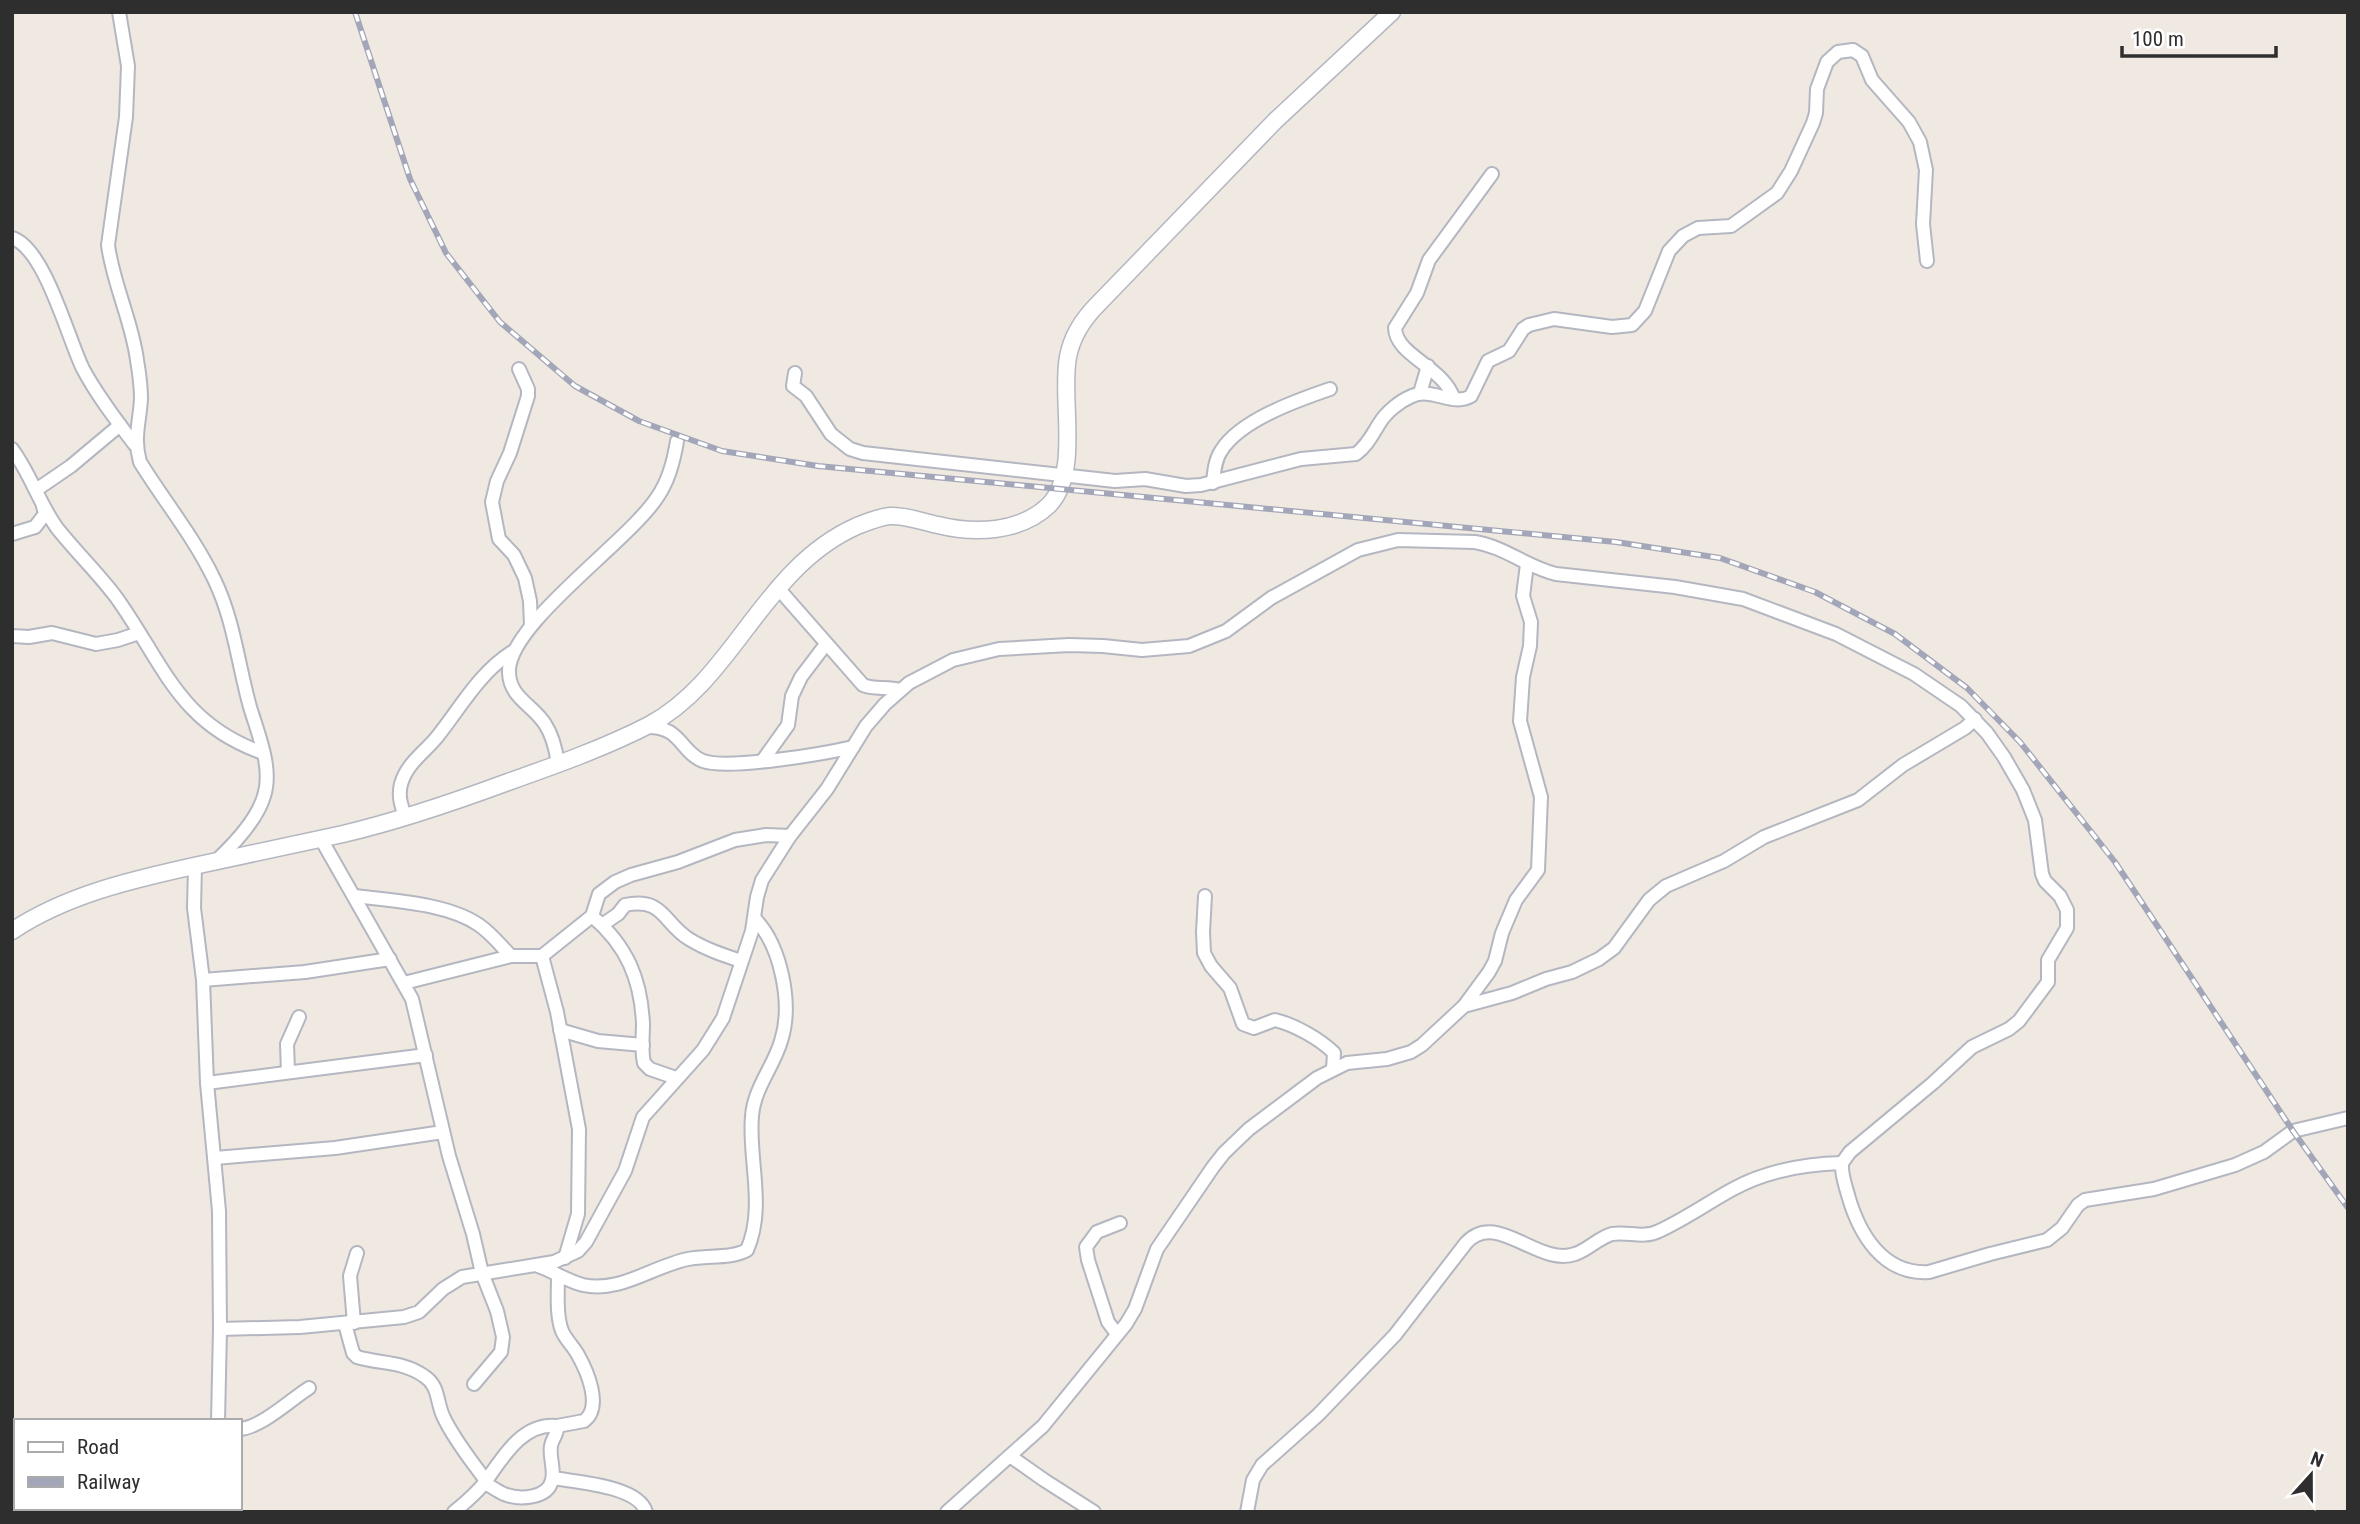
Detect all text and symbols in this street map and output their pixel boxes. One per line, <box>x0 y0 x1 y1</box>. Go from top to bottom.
scale bar <box>2122 14 2276 58</box>
text: 100 m <box>2132 27 2184 51</box>
legend <box>14 1419 242 1510</box>
text: Road <box>77 1435 119 1459</box>
north arrow <box>2276 1440 2346 1510</box>
text: N <box>2307 1447 2326 1472</box>
text: Railway <box>77 1470 140 1494</box>

